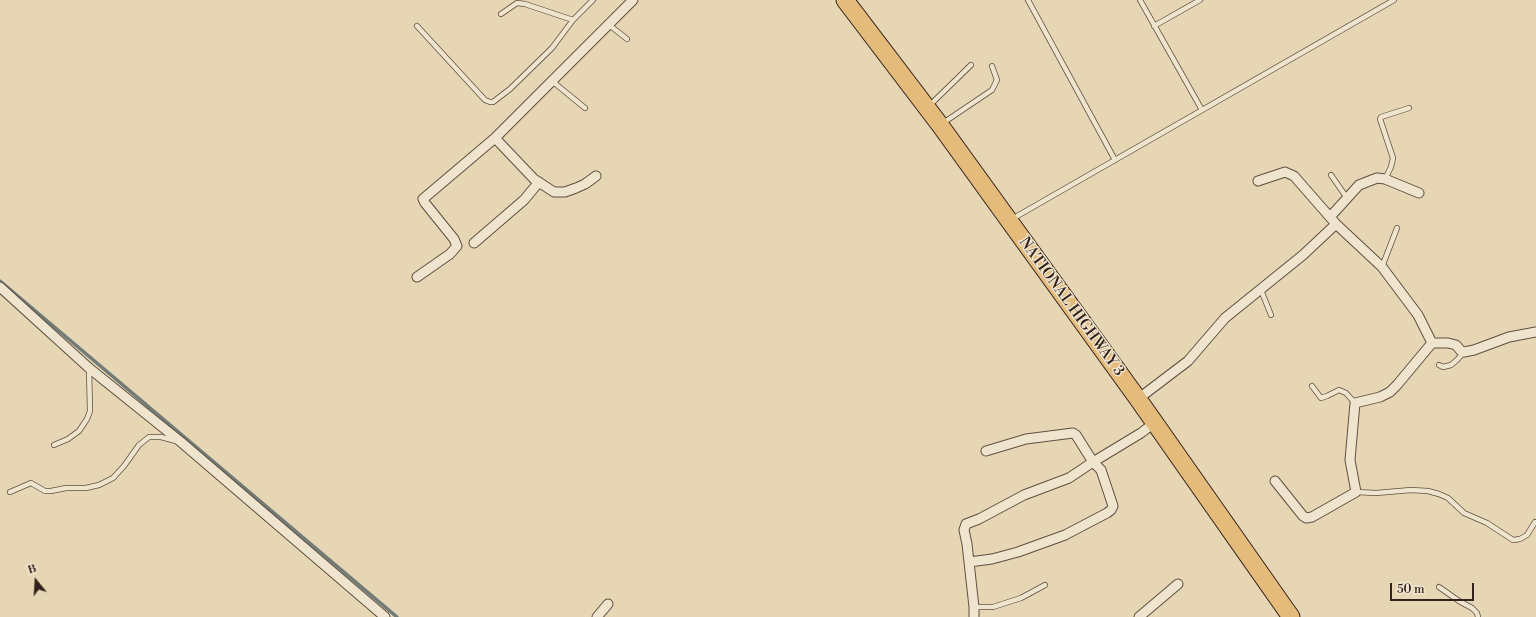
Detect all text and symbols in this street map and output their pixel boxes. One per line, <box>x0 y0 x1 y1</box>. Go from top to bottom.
street label: NATIONAL HIGHWAY 3 <box>1015 234 1127 380</box>
north arrow <box>16 561 56 601</box>
text: B <box>26 562 38 578</box>
scale bar <box>1392 575 1476 601</box>
text: 50 m <box>1397 582 1425 597</box>

